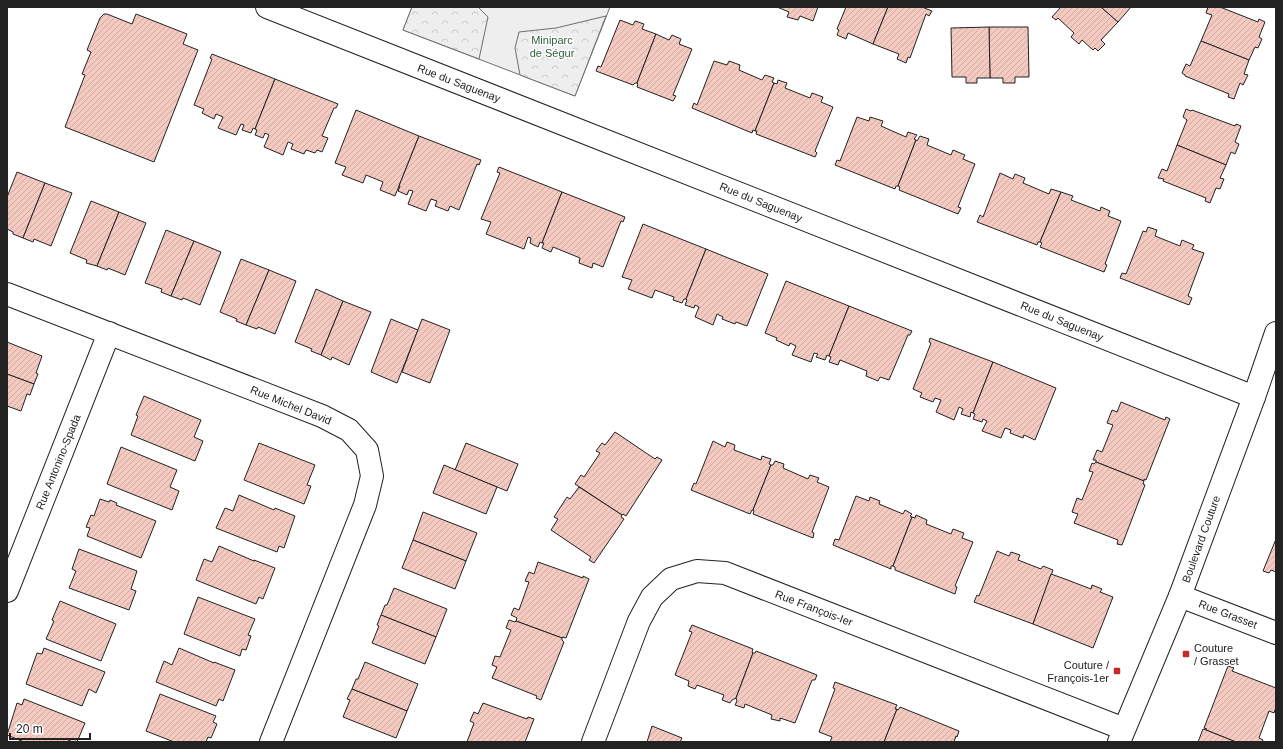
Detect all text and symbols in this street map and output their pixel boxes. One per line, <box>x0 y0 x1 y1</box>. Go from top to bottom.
park label: Miniparc de Ségur <box>530 34 575 59</box>
street label: Rue du Saguenay <box>416 62 503 105</box>
street label: Rue du Saguenay <box>718 180 805 224</box>
street label: Rue du Saguenay <box>1019 299 1106 343</box>
street label: Rue Michel David <box>249 383 333 427</box>
street label: Rue Antonino-Spada <box>33 412 83 511</box>
street label: Boulevard Couture <box>1180 494 1222 584</box>
street label: Rue François-Ier <box>774 588 855 628</box>
street label: Rue Grasset <box>1197 597 1259 631</box>
place label: Couture / Grasset <box>1194 642 1239 667</box>
marker: Couture / Grasset <box>1181 649 1191 659</box>
place label: Couture / François-1er <box>1047 659 1110 684</box>
marker: Couture / François-1er <box>1112 666 1122 676</box>
scale bar <box>10 715 90 741</box>
text: 20 m <box>16 722 43 736</box>

